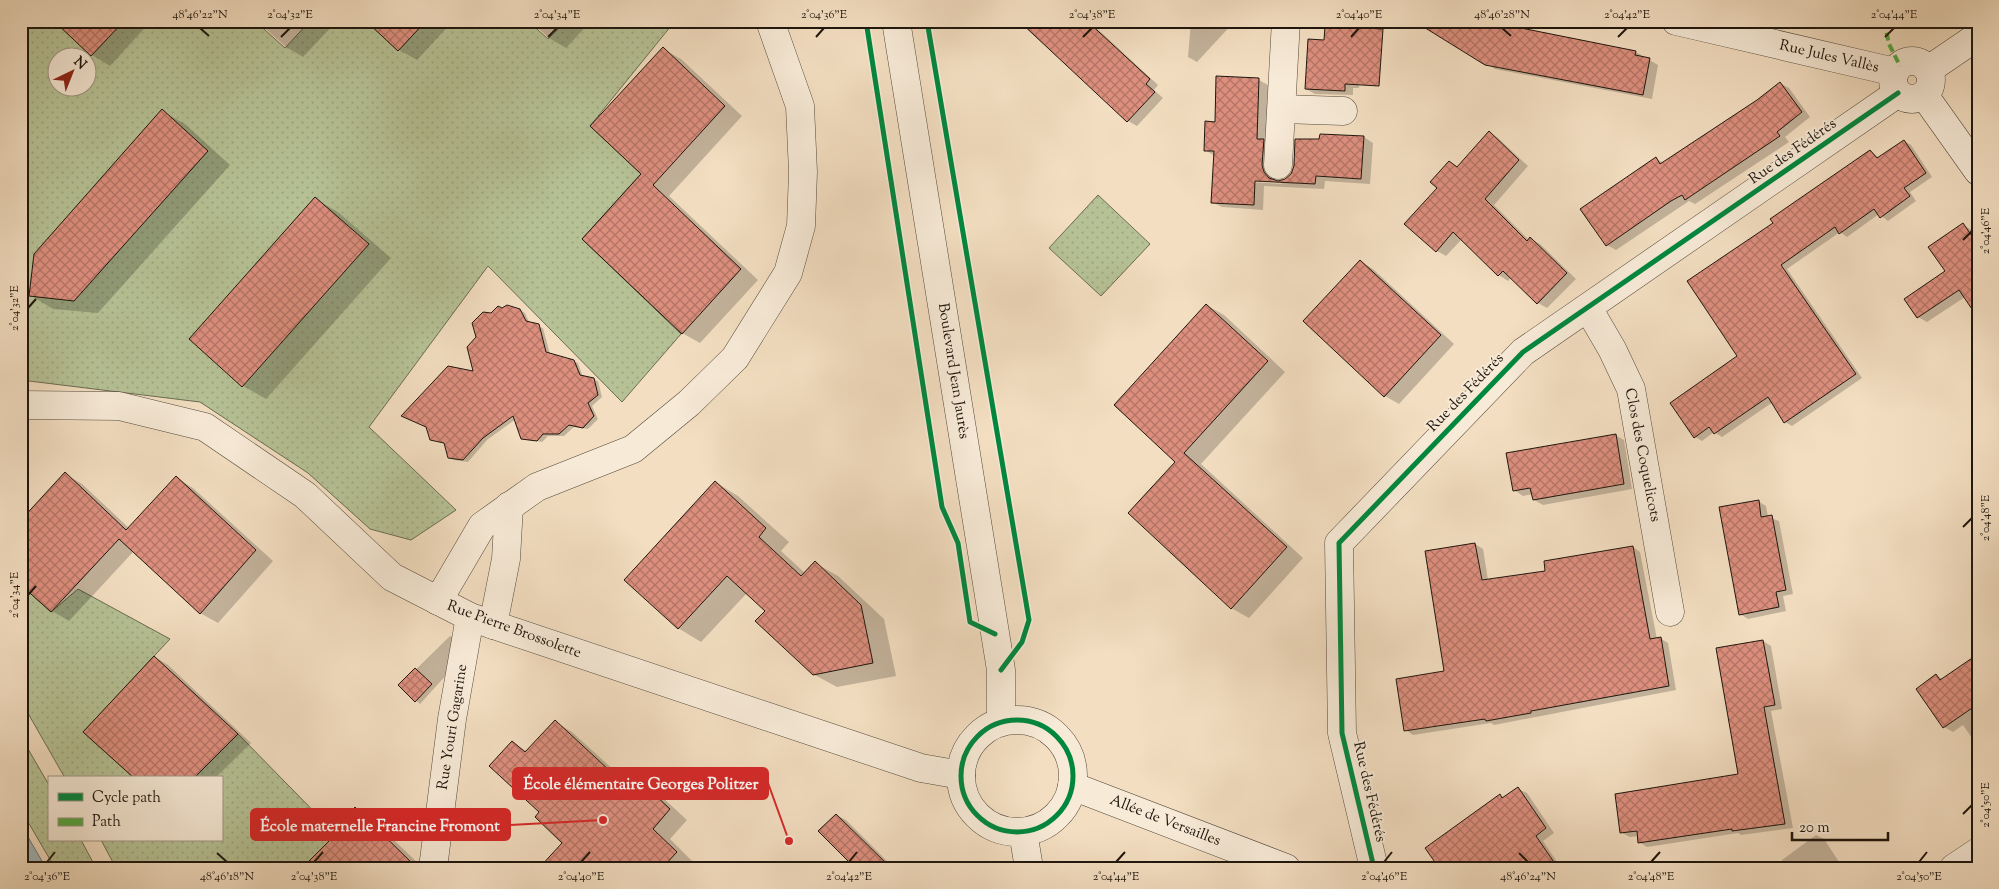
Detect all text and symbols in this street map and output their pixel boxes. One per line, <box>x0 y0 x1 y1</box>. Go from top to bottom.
text: 48°46'22"N <box>172 6 228 24</box>
text: 2°04'32"E <box>267 6 314 24</box>
text: 2°04'34"E <box>534 6 581 24</box>
text: 2°04'36"E <box>801 6 848 24</box>
text: 2°04'38"E <box>1069 6 1116 24</box>
text: 2°04'40"E <box>1336 6 1383 24</box>
text: 48°46'28"N <box>1474 6 1530 24</box>
text: 2°04'42"E <box>1604 6 1651 24</box>
text: 2°04'44"E <box>1871 6 1918 24</box>
street label: Rue Jules Vallès <box>1777 35 1881 79</box>
north arrow <box>48 48 98 98</box>
text: N <box>69 53 90 75</box>
street label: Rue des Fédérés <box>1745 114 1841 190</box>
text: 2°04'46"E <box>1977 207 1995 254</box>
text: 2°04'32"E <box>6 284 24 331</box>
street label: Boulevard Jean Jaurès <box>932 301 974 441</box>
street label: Rue des Fédérés <box>1423 349 1509 437</box>
street label: Clos des Coquelicots <box>1619 386 1665 524</box>
text: 2°04'48"E <box>1977 494 1995 541</box>
text: 2°04'34"E <box>6 571 24 618</box>
street label: Rue Pierre Brossolette <box>444 596 584 664</box>
street label: Rue Youri Gagarine <box>433 663 473 791</box>
street label: Rue des Fédérés <box>1347 740 1391 844</box>
callout: École élémentaire Georges Politzer <box>513 768 768 799</box>
text: École élémentaire Georges Politzer <box>524 773 759 797</box>
legend <box>48 776 222 842</box>
text: 2°04'50"E <box>1977 781 1995 828</box>
text: Cycle path <box>92 788 161 809</box>
street label: Allée de Versailles <box>1106 790 1224 852</box>
callout: École maternelle Francine Fromont <box>251 809 510 840</box>
scale bar <box>1792 809 1888 841</box>
text: Path <box>92 812 121 833</box>
text: École maternelle Francine Fromont <box>260 815 500 839</box>
text: 20 m <box>1799 818 1830 839</box>
text: 2°04'36"E <box>24 868 71 886</box>
text: 48°46'18"N <box>200 868 255 886</box>
text: 2°04'38"E <box>291 868 338 886</box>
text: 2°04'40"E <box>558 868 605 886</box>
text: 2°04'42"E <box>826 868 873 886</box>
text: 2°04'44"E <box>1093 868 1140 886</box>
text: 2°04'46"E <box>1361 868 1408 886</box>
text: 48°46'24"N <box>1500 868 1556 886</box>
text: 2°04'48"E <box>1628 868 1675 886</box>
text: 2°04'50"E <box>1896 868 1943 886</box>

